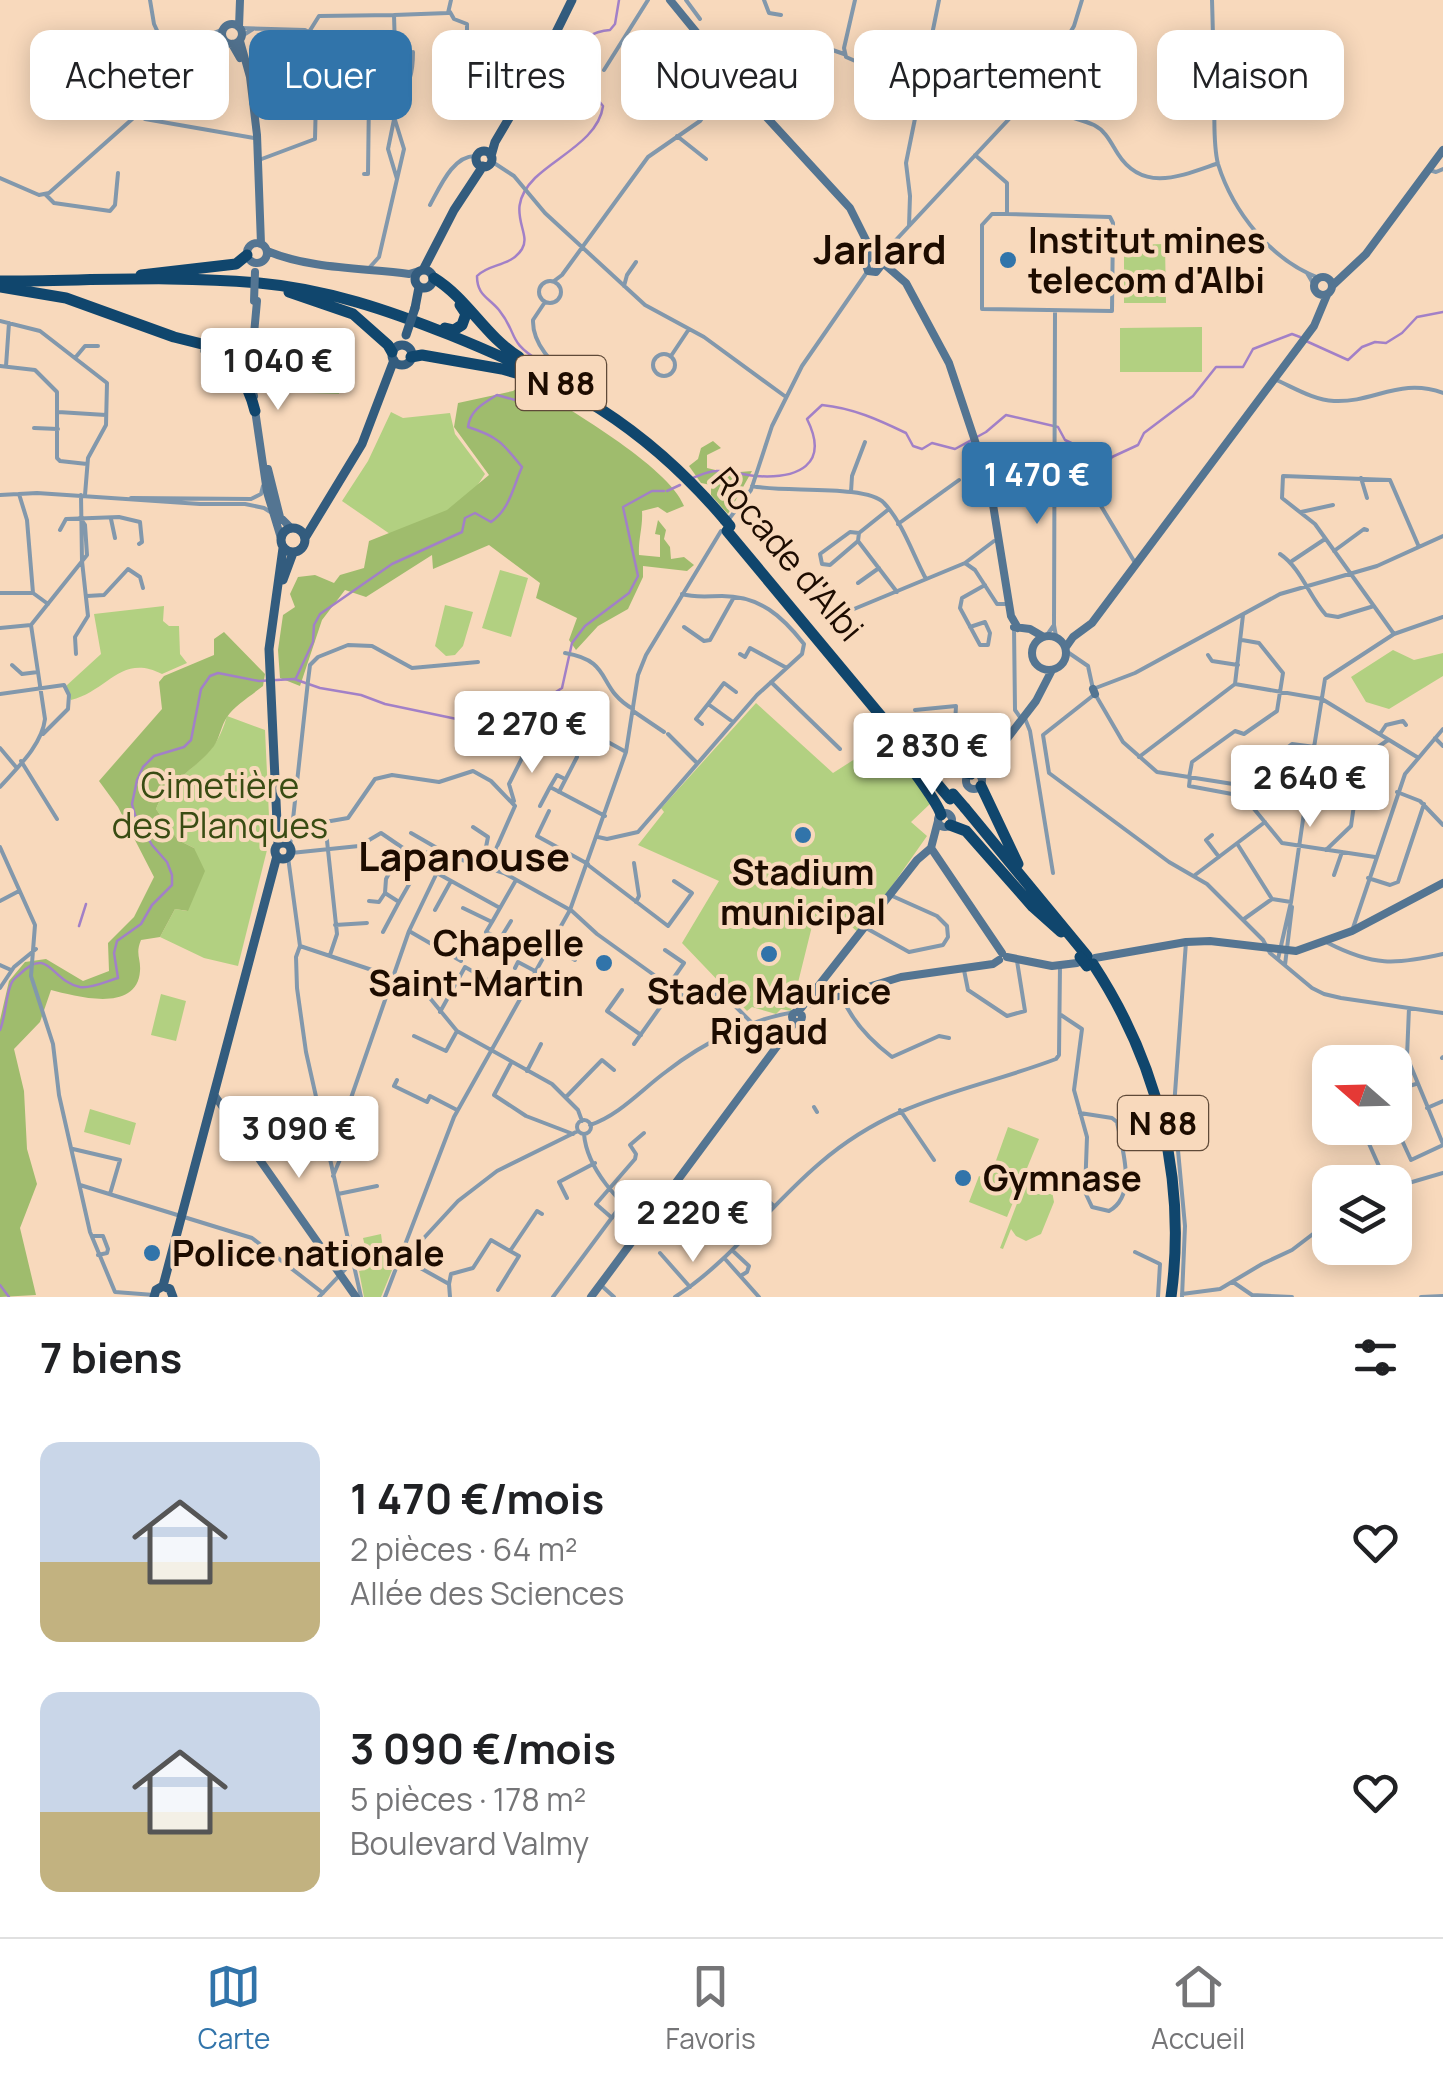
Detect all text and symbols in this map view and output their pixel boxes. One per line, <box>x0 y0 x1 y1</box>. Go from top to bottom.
chip: Acheter <box>30 30 229 120</box>
chip: Louer <box>249 30 412 120</box>
chip: Filtres <box>432 30 601 120</box>
chip: Nouveau <box>621 30 834 120</box>
chip: Appartement <box>854 30 1137 120</box>
chip: Maison <box>1157 30 1344 120</box>
place label: Institut mines telecom d'Albi <box>1028 216 1266 304</box>
district label: Jarlard <box>813 221 947 276</box>
marker: Institut mines telecom d'Albi <box>997 249 1019 271</box>
pin: 1 040 € <box>186 328 370 413</box>
text: 1 040 € <box>223 338 333 382</box>
road number: N 88 <box>516 356 606 410</box>
pin: 1 470 € <box>945 442 1129 527</box>
text: 1 470 € <box>984 452 1090 496</box>
street label: Rocade d'Albi <box>701 457 875 651</box>
pin: 2 270 € <box>440 691 624 776</box>
text: 2 270 € <box>477 701 587 745</box>
pin: 2 830 € <box>840 713 1024 798</box>
text: 2 830 € <box>876 723 988 767</box>
pin: 2 640 € <box>1218 745 1402 830</box>
text: 2 640 € <box>1253 755 1367 799</box>
park label: Cimetière des Planques <box>112 761 328 849</box>
marker: Stadium municipal <box>792 824 814 846</box>
district label: Lapanouse <box>358 828 570 883</box>
place label: Stadium municipal <box>720 848 886 936</box>
place label: Chapelle Saint-Martin <box>368 919 584 1007</box>
marker: Stade Maurice Rigaud <box>758 943 780 965</box>
marker: Chapelle Saint-Martin <box>593 952 615 974</box>
place label: Stade Maurice Rigaud <box>647 967 891 1055</box>
north arrow <box>1312 1045 1412 1145</box>
map controls <box>1312 1045 1412 1265</box>
pin: 3 090 € <box>207 1096 391 1181</box>
road number: N 88 <box>1118 1096 1208 1150</box>
text: 3 090 € <box>241 1106 357 1150</box>
place label: Gymnase <box>983 1154 1142 1202</box>
button: layers <box>1312 1165 1412 1265</box>
marker: Gymnase <box>952 1167 974 1189</box>
pin: 2 220 € <box>601 1180 785 1265</box>
text: 2 220 € <box>637 1190 749 1234</box>
place label: Police nationale <box>172 1229 445 1277</box>
marker: Police nationale <box>141 1242 163 1264</box>
text: 7 biens <box>40 1328 182 1386</box>
icon: filters <box>1348 1330 1403 1385</box>
text: 1 470 €/mois <box>350 1469 604 1527</box>
icon: home <box>120 1482 240 1602</box>
icon: heart <box>1348 1515 1403 1570</box>
text: 2 pièces · 64 m² <box>350 1527 578 1571</box>
text: Allée des Sciences <box>350 1571 624 1615</box>
text: 3 090 €/mois <box>350 1719 616 1777</box>
icon: home <box>120 1732 240 1852</box>
icon: heart <box>1348 1765 1403 1820</box>
text: 5 pièces · 178 m² <box>350 1777 586 1821</box>
text: Boulevard Valmy <box>350 1821 589 1865</box>
tab: Carte <box>198 1959 270 2057</box>
tab: Favoris <box>666 1959 756 2057</box>
tab: Accueil <box>1151 1959 1245 2057</box>

